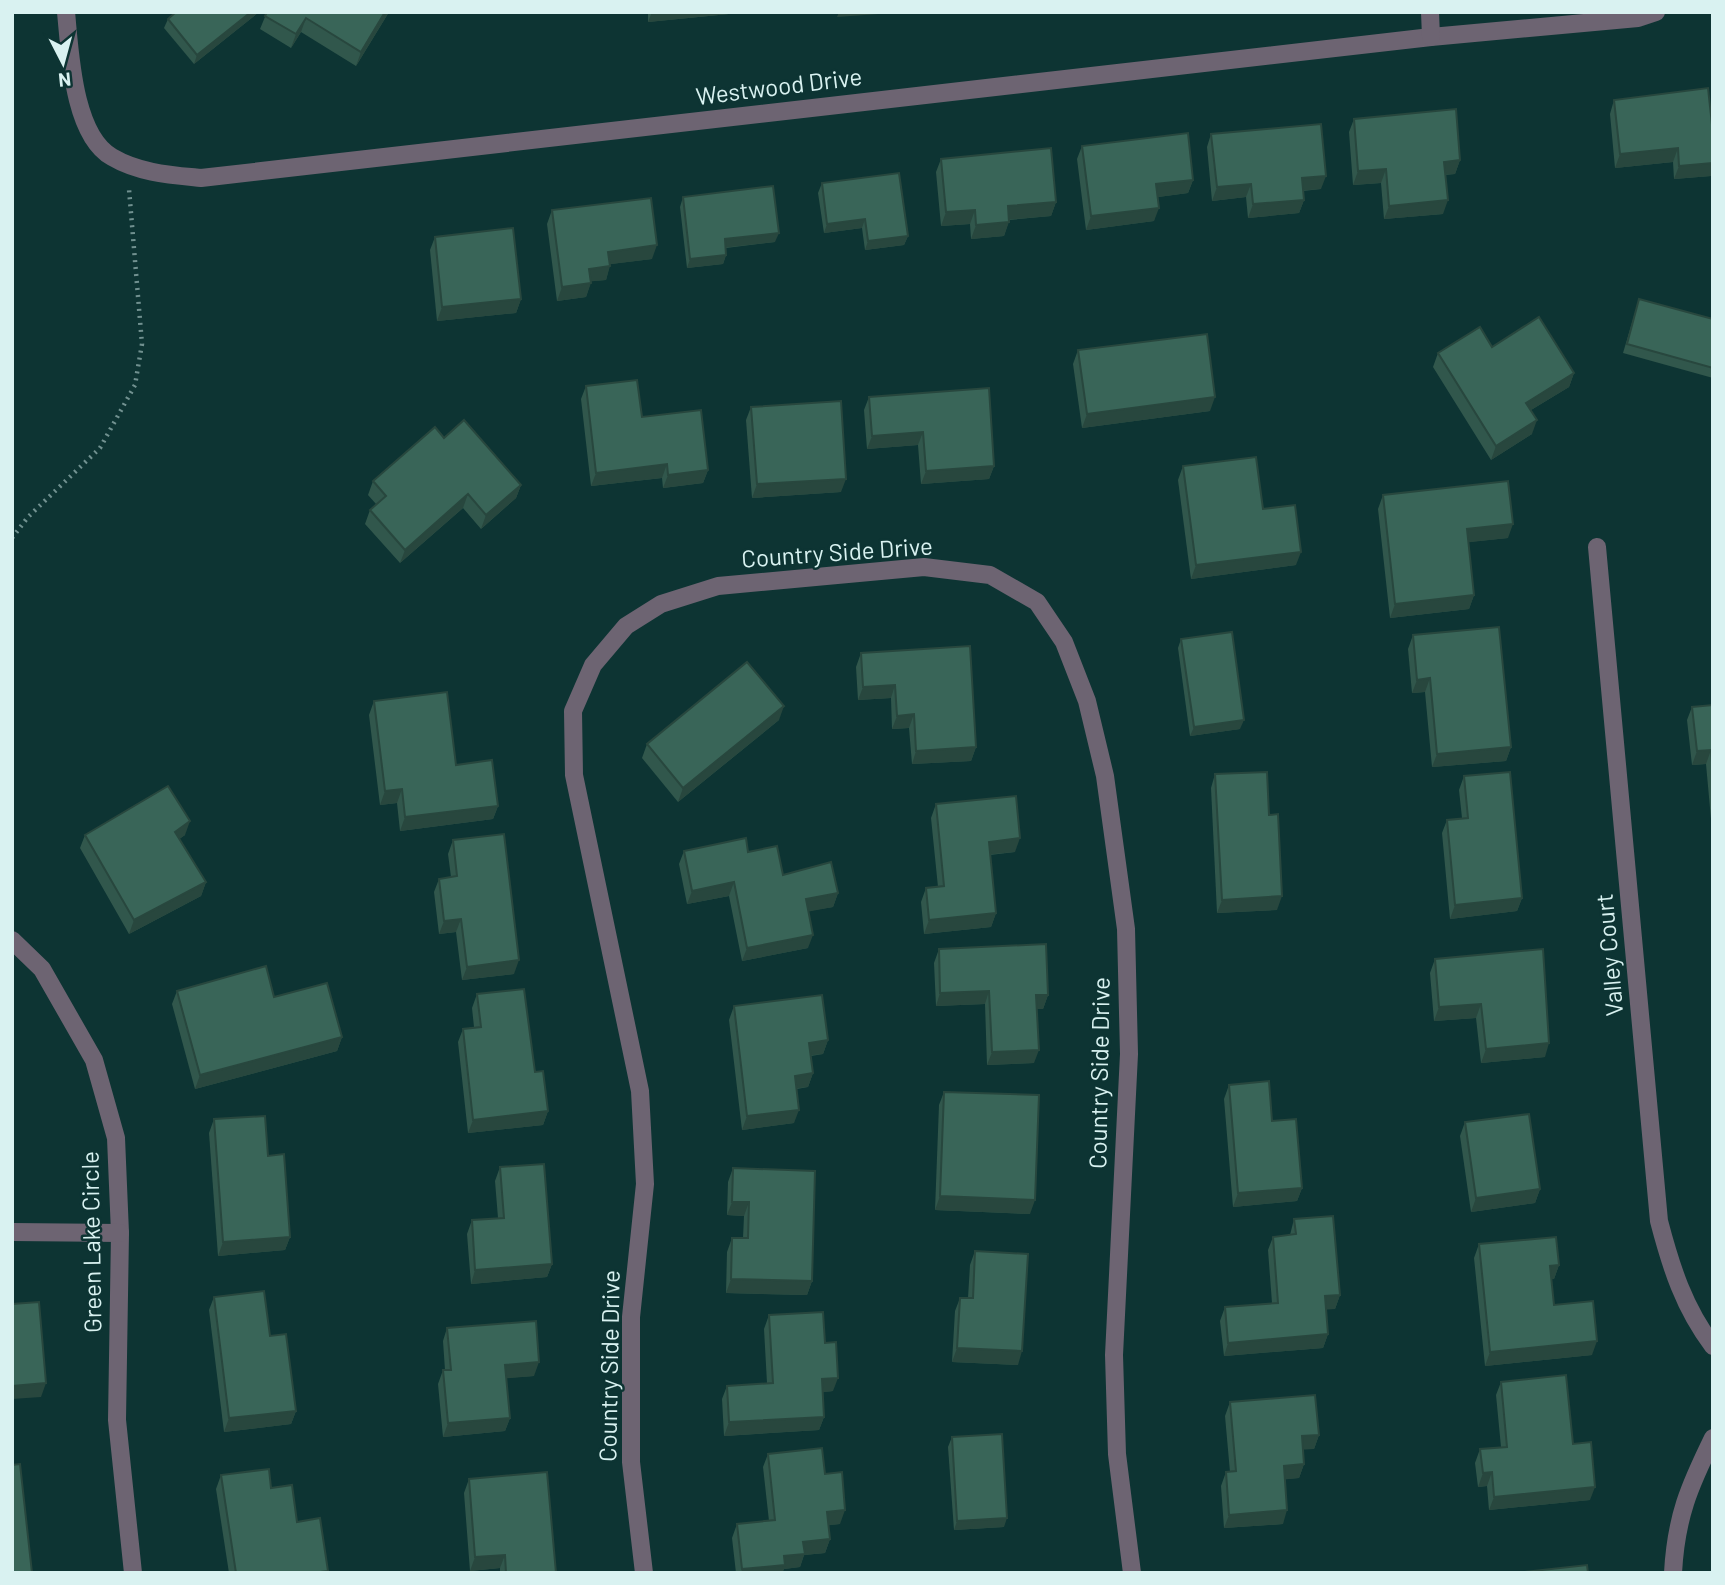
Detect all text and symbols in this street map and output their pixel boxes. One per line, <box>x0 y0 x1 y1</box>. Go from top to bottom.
north arrow <box>28 28 98 98</box>
street label: Westwood Drive <box>694 61 864 110</box>
text: N <box>57 68 72 93</box>
street label: Country Side Drive <box>740 530 934 573</box>
street label: Valley Court <box>1589 893 1628 1018</box>
street label: Country Side Drive <box>1082 977 1115 1169</box>
street label: Green Lake Circle <box>74 1151 107 1333</box>
street label: Country Side Drive <box>592 1270 625 1462</box>

